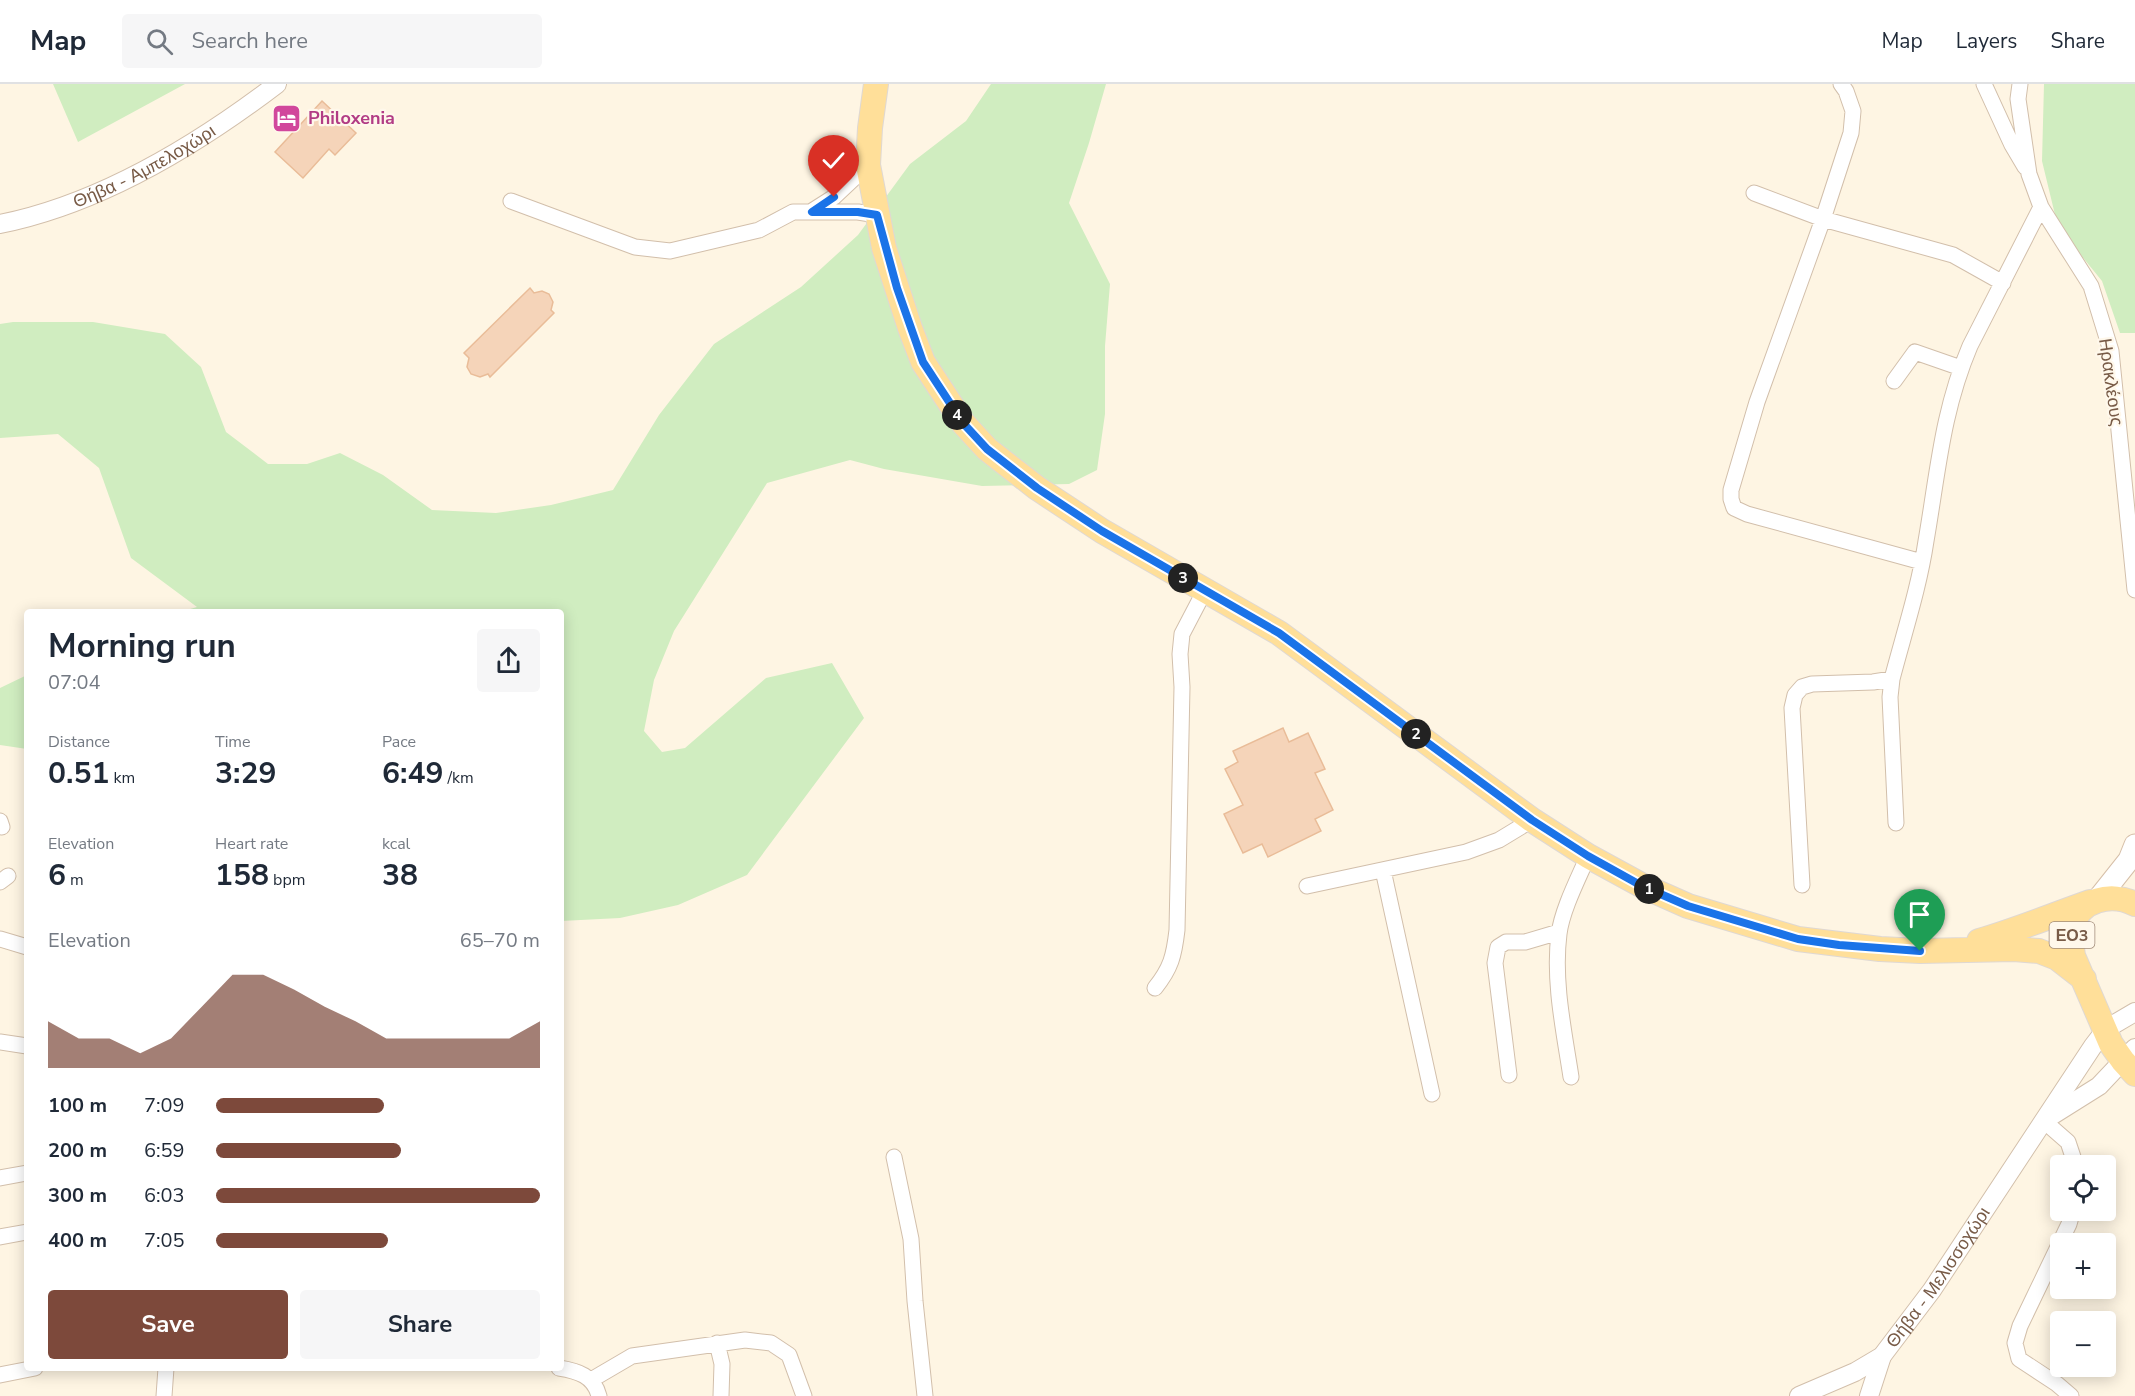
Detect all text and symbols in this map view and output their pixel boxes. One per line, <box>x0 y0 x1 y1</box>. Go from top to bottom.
search box <box>122 14 542 68</box>
text: Map <box>30 22 86 60</box>
icon: search <box>143 25 176 58</box>
text: Search here <box>191 26 308 56</box>
text: Map <box>1881 27 1923 55</box>
text: Layers <box>1956 27 2017 55</box>
text: Share <box>2050 27 2105 55</box>
hotel icon: Philoxenia <box>271 102 303 134</box>
place label: Philoxenia <box>308 106 395 130</box>
street label: Θήβα - Αμπελοχώρι <box>69 119 220 214</box>
pin <box>808 135 859 197</box>
icon: check <box>817 144 850 177</box>
street label: Ηρακλέους <box>2093 337 2129 428</box>
pin: 4 <box>942 400 972 430</box>
text: 4 <box>952 404 962 426</box>
pin: 3 <box>1168 563 1198 593</box>
text: 3 <box>1178 567 1188 589</box>
text: Morning run <box>48 624 236 669</box>
button: share <box>477 629 540 692</box>
text: 07:04 <box>48 669 101 696</box>
pin: 2 <box>1401 719 1431 749</box>
text: 2 <box>1411 723 1421 745</box>
text: Distance <box>48 731 110 753</box>
text: Time <box>215 731 251 753</box>
text: Pace <box>382 731 416 753</box>
text: 0.51 <box>48 753 109 794</box>
text: 3:29 <box>215 753 276 794</box>
text: 6:49 <box>382 753 443 794</box>
text: km <box>109 767 135 789</box>
text: /km <box>443 767 474 789</box>
text: Elevation <box>48 833 114 855</box>
text: Heart rate <box>215 833 288 855</box>
text: kcal <box>382 833 410 855</box>
text: 6 <box>48 855 66 896</box>
text: 158 <box>215 855 269 896</box>
text: 38 <box>382 855 418 896</box>
text: m <box>66 869 84 891</box>
text: bpm <box>269 869 305 891</box>
pin: 1 <box>1634 874 1664 904</box>
text: 1 <box>1644 878 1654 900</box>
pin <box>1894 889 1945 951</box>
icon: arrive <box>1903 898 1936 931</box>
road number: ΕΟ3 <box>2050 922 2094 948</box>
text: Elevation <box>48 927 131 954</box>
text: 65–70 m <box>460 927 540 954</box>
text: 100 m <box>48 1092 107 1119</box>
text: 7:09 <box>144 1092 185 1119</box>
text: 200 m <box>48 1137 107 1164</box>
text: 6:59 <box>144 1137 185 1164</box>
map controls <box>2050 1155 2116 1377</box>
button: locate <box>2050 1155 2116 1221</box>
text: 300 m <box>48 1182 107 1209</box>
text: 6:03 <box>144 1182 185 1209</box>
street label: Θήβα - Μελισσοχώρι <box>1880 1202 1996 1353</box>
text: 400 m <box>48 1227 107 1254</box>
text: 7:05 <box>144 1227 185 1254</box>
button: + <box>2050 1233 2116 1299</box>
button: Save <box>48 1290 288 1359</box>
button: Share <box>300 1290 540 1359</box>
button: − <box>2050 1311 2116 1377</box>

